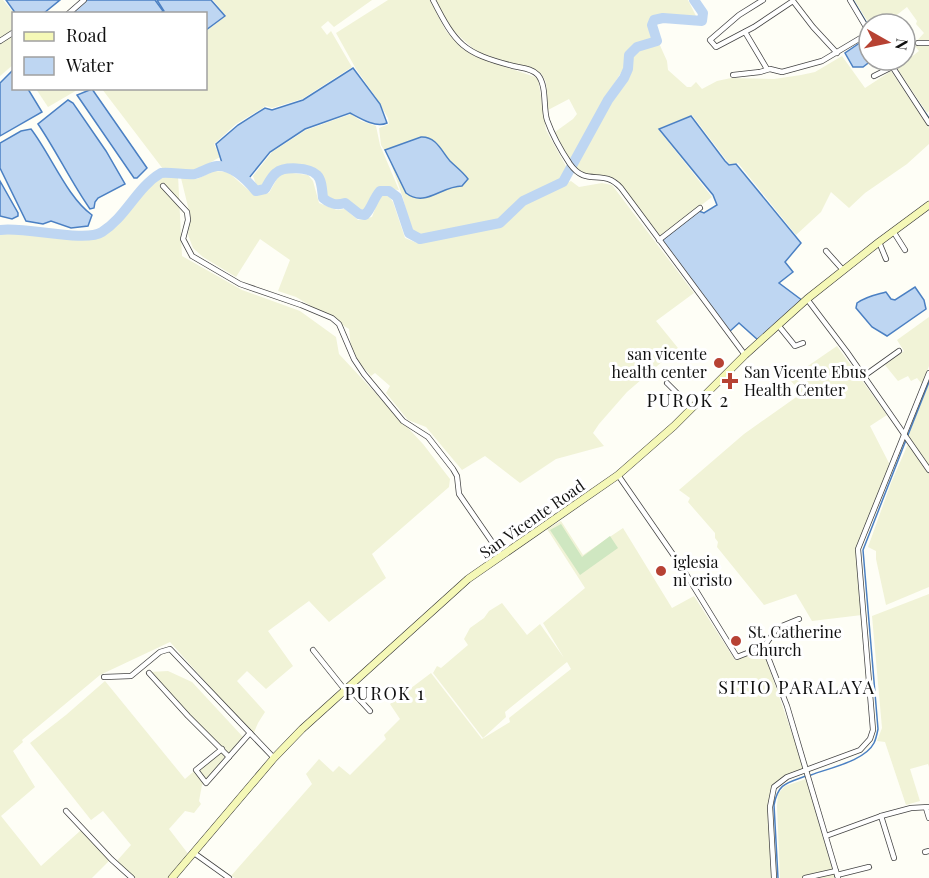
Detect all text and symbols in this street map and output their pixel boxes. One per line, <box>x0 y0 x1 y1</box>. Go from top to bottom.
legend <box>12 12 207 90</box>
north arrow <box>857 12 917 72</box>
text: Road <box>66 23 107 47</box>
text: N <box>891 37 914 52</box>
text: Water <box>65 53 114 77</box>
place label: san vicente health center <box>612 343 707 382</box>
marker: san vicente health center <box>712 356 726 370</box>
place label: San Vicente Ebus Health Center <box>744 361 866 400</box>
marker: San Vicente Ebus Health Center <box>721 372 739 390</box>
district label: PUROK 2 <box>646 388 730 412</box>
street label: San Vicente Road <box>475 475 588 563</box>
place label: iglesia ni cristo <box>673 551 733 590</box>
marker: iglesia ni cristo <box>654 564 668 578</box>
place label: St. Catherine Church <box>748 621 842 660</box>
marker: St. Catherine Church <box>729 634 743 648</box>
district label: SITIO PARALAYA <box>718 675 876 699</box>
district label: PUROK 1 <box>344 681 426 705</box>

